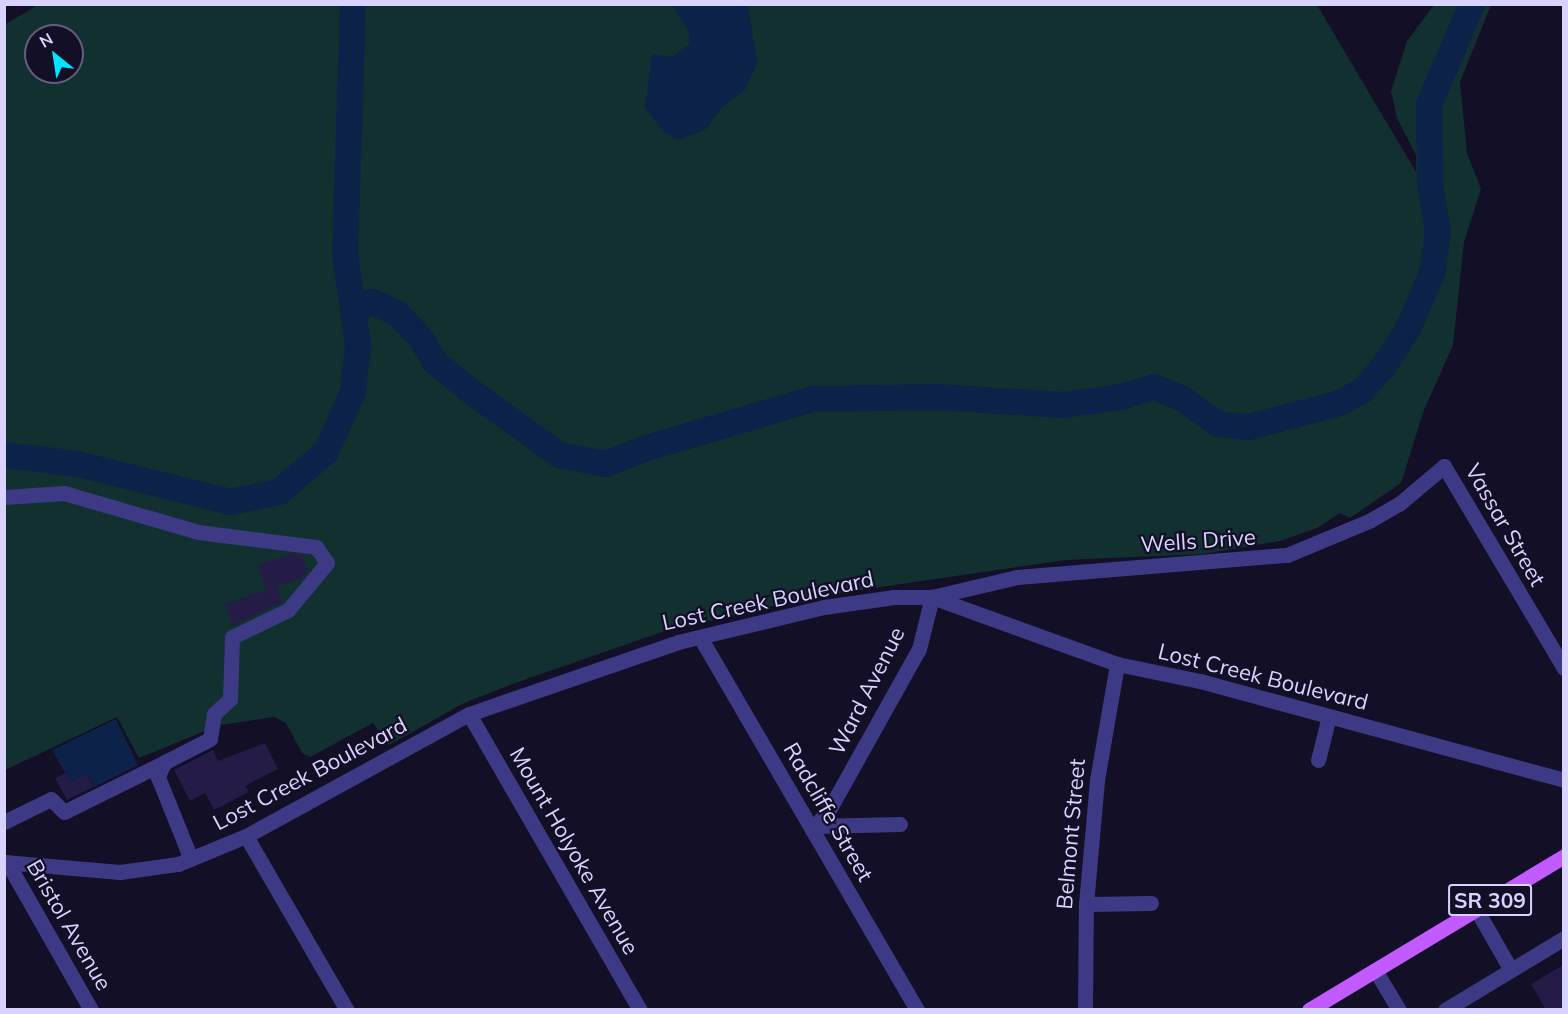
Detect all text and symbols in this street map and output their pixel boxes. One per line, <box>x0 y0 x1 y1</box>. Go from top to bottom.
north arrow <box>24 24 84 84</box>
text: N <box>36 28 56 52</box>
street label: Vassar Street <box>1459 459 1551 591</box>
street label: Wells Drive <box>1140 524 1256 558</box>
street label: Lost Creek Boulevard <box>660 566 876 636</box>
street label: Ward Avenue <box>824 623 910 759</box>
street label: Lost Creek Boulevard <box>1155 638 1371 716</box>
street label: Lost Creek Boulevard <box>209 712 411 836</box>
street label: Radcliffe Street <box>778 738 878 886</box>
street label: Mount Holyoke Avenue <box>504 743 644 959</box>
street label: Belmont Street <box>1051 758 1091 910</box>
street label: Bristol Avenue <box>21 855 117 995</box>
road number: SR 309 <box>1448 882 1532 918</box>

